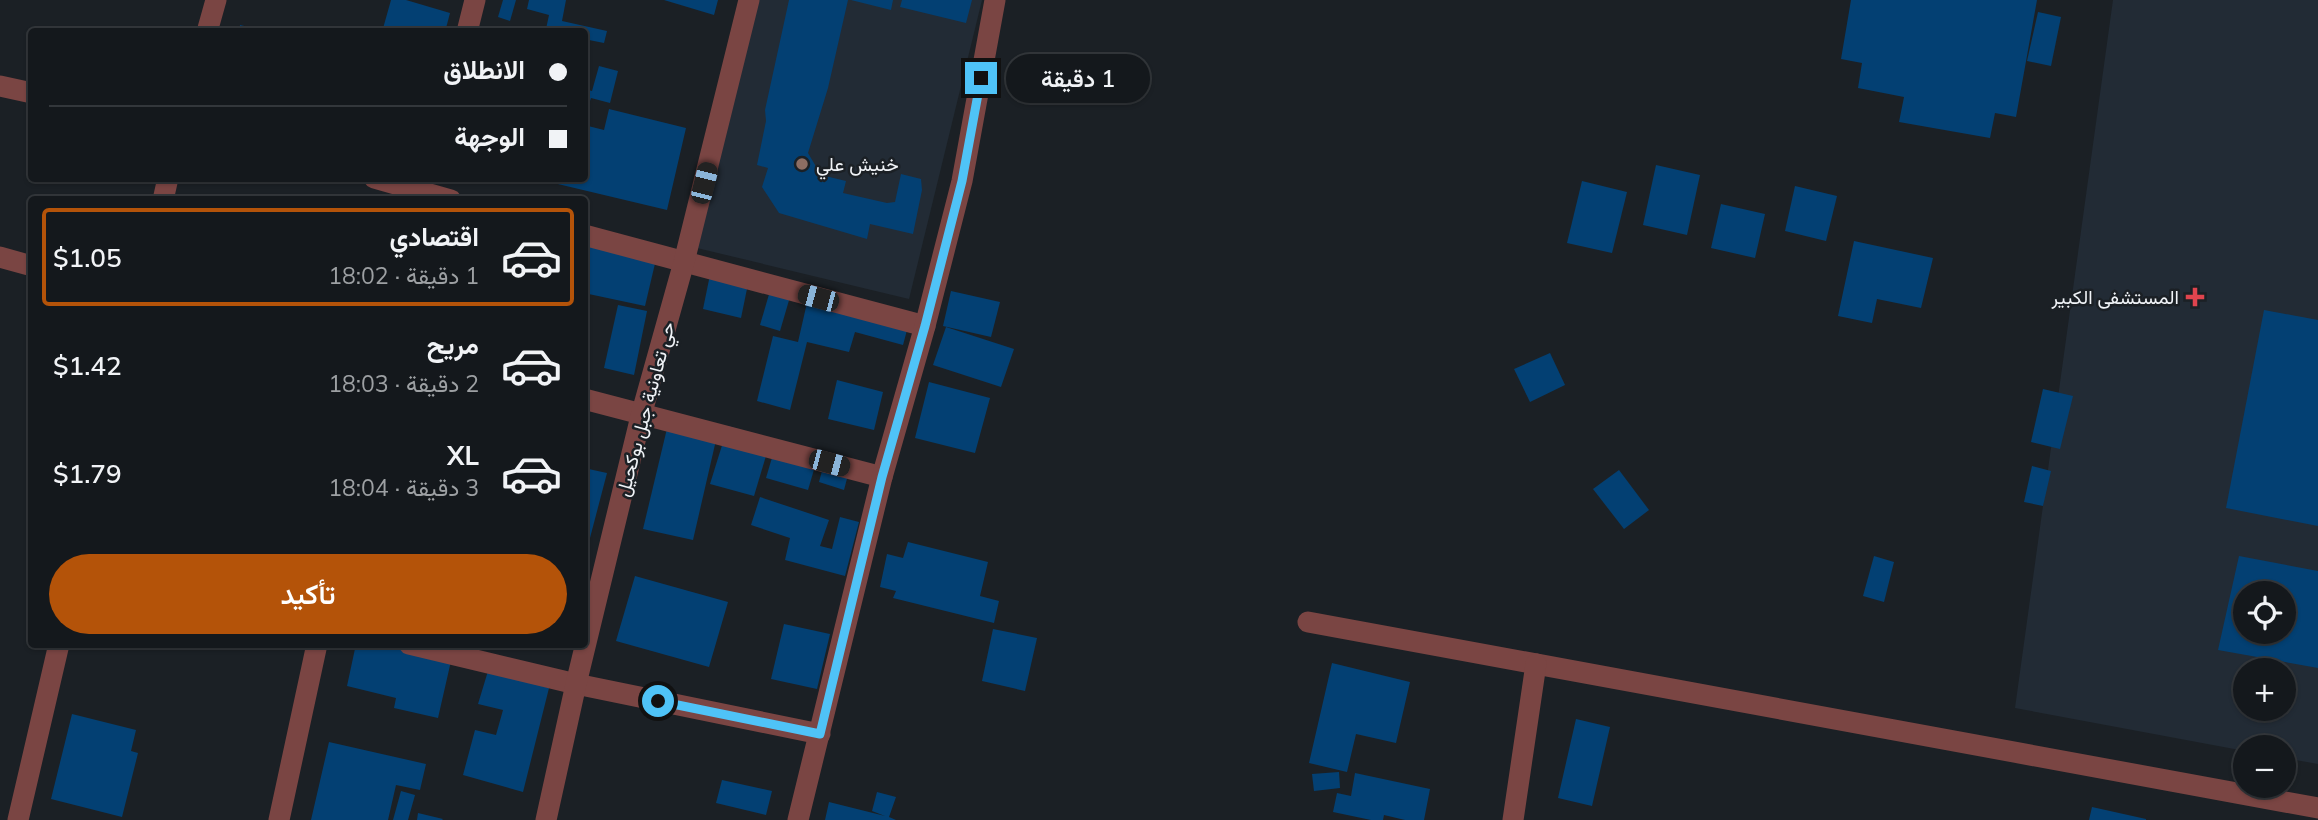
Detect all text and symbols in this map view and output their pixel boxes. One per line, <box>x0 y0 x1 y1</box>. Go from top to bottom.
text: الانطلاق <box>443 53 525 86</box>
callout: 1 دقيقة <box>1006 54 1149 102</box>
route end <box>965 62 997 94</box>
text: 1 دقيقة <box>1041 64 1115 93</box>
text: الوجهة <box>454 120 525 153</box>
place label: خنيش علي <box>816 152 899 180</box>
marker: خنيش علي <box>794 156 810 172</box>
car <box>689 160 720 206</box>
text: اقتصادي <box>390 220 479 253</box>
icon: car <box>500 226 563 289</box>
text: $1.05 <box>53 241 122 274</box>
text: 1 دقيقة · 18:02 <box>328 261 479 290</box>
car <box>795 282 842 314</box>
place label: المستشفى الكبير <box>2051 285 2179 309</box>
marker: المستشفى الكبير <box>2185 287 2205 307</box>
street label: حي تعاونية جبل بوكحيل <box>610 319 684 500</box>
text: مريح <box>427 328 479 361</box>
icon: car <box>500 334 563 397</box>
text: $1.42 <box>53 349 122 382</box>
text: 2 دقيقة · 18:03 <box>328 369 479 398</box>
text: XL <box>447 439 479 472</box>
icon: car <box>500 442 563 505</box>
car <box>806 447 853 479</box>
text: $1.79 <box>53 457 122 490</box>
text: 3 دقيقة · 18:04 <box>328 473 479 502</box>
button: تأكيد <box>49 554 567 634</box>
map controls <box>2233 581 2296 798</box>
button: locate <box>2233 581 2296 644</box>
button: + <box>2233 658 2296 721</box>
route start <box>642 685 674 717</box>
button: − <box>2233 735 2296 798</box>

